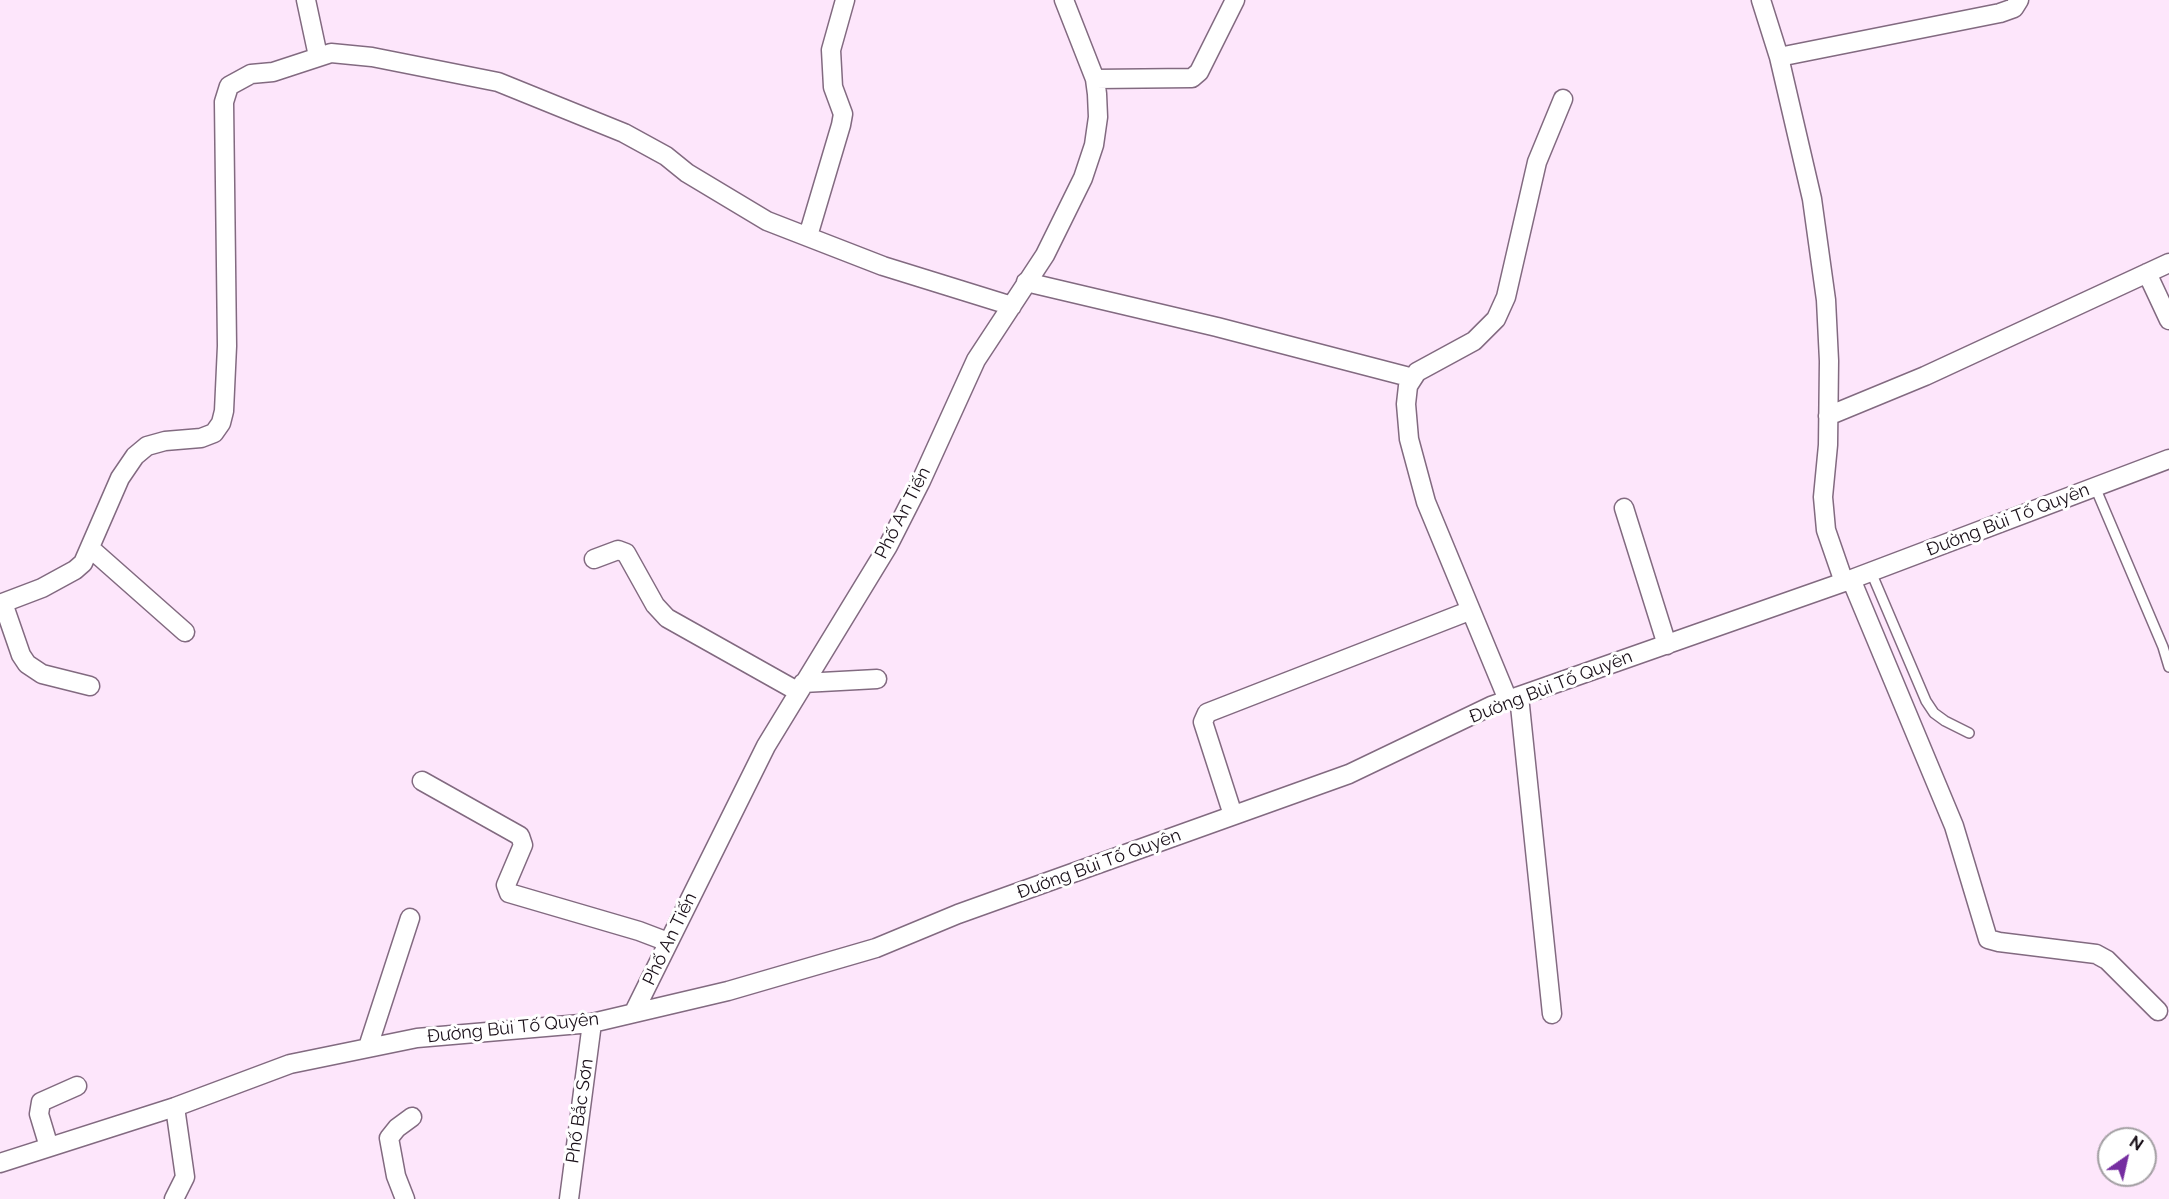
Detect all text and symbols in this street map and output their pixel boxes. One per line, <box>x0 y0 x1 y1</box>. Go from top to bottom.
street label: Phố An Tiến <box>871 463 935 563</box>
street label: Đường Bùi Tố Quyên <box>1924 479 2092 561</box>
street label: Đường Bùi Tố Quyên <box>1467 646 1635 728</box>
street label: Đường Bùi Tố Quyên <box>1014 824 1184 904</box>
street label: Phố An Tiến <box>638 889 702 989</box>
street label: Đường Bùi Tố Quyên <box>426 1008 600 1048</box>
street label: Phố Bắc Sơn <box>562 1057 598 1165</box>
north arrow <box>2097 1127 2157 1187</box>
text: N <box>2126 1132 2147 1155</box>

